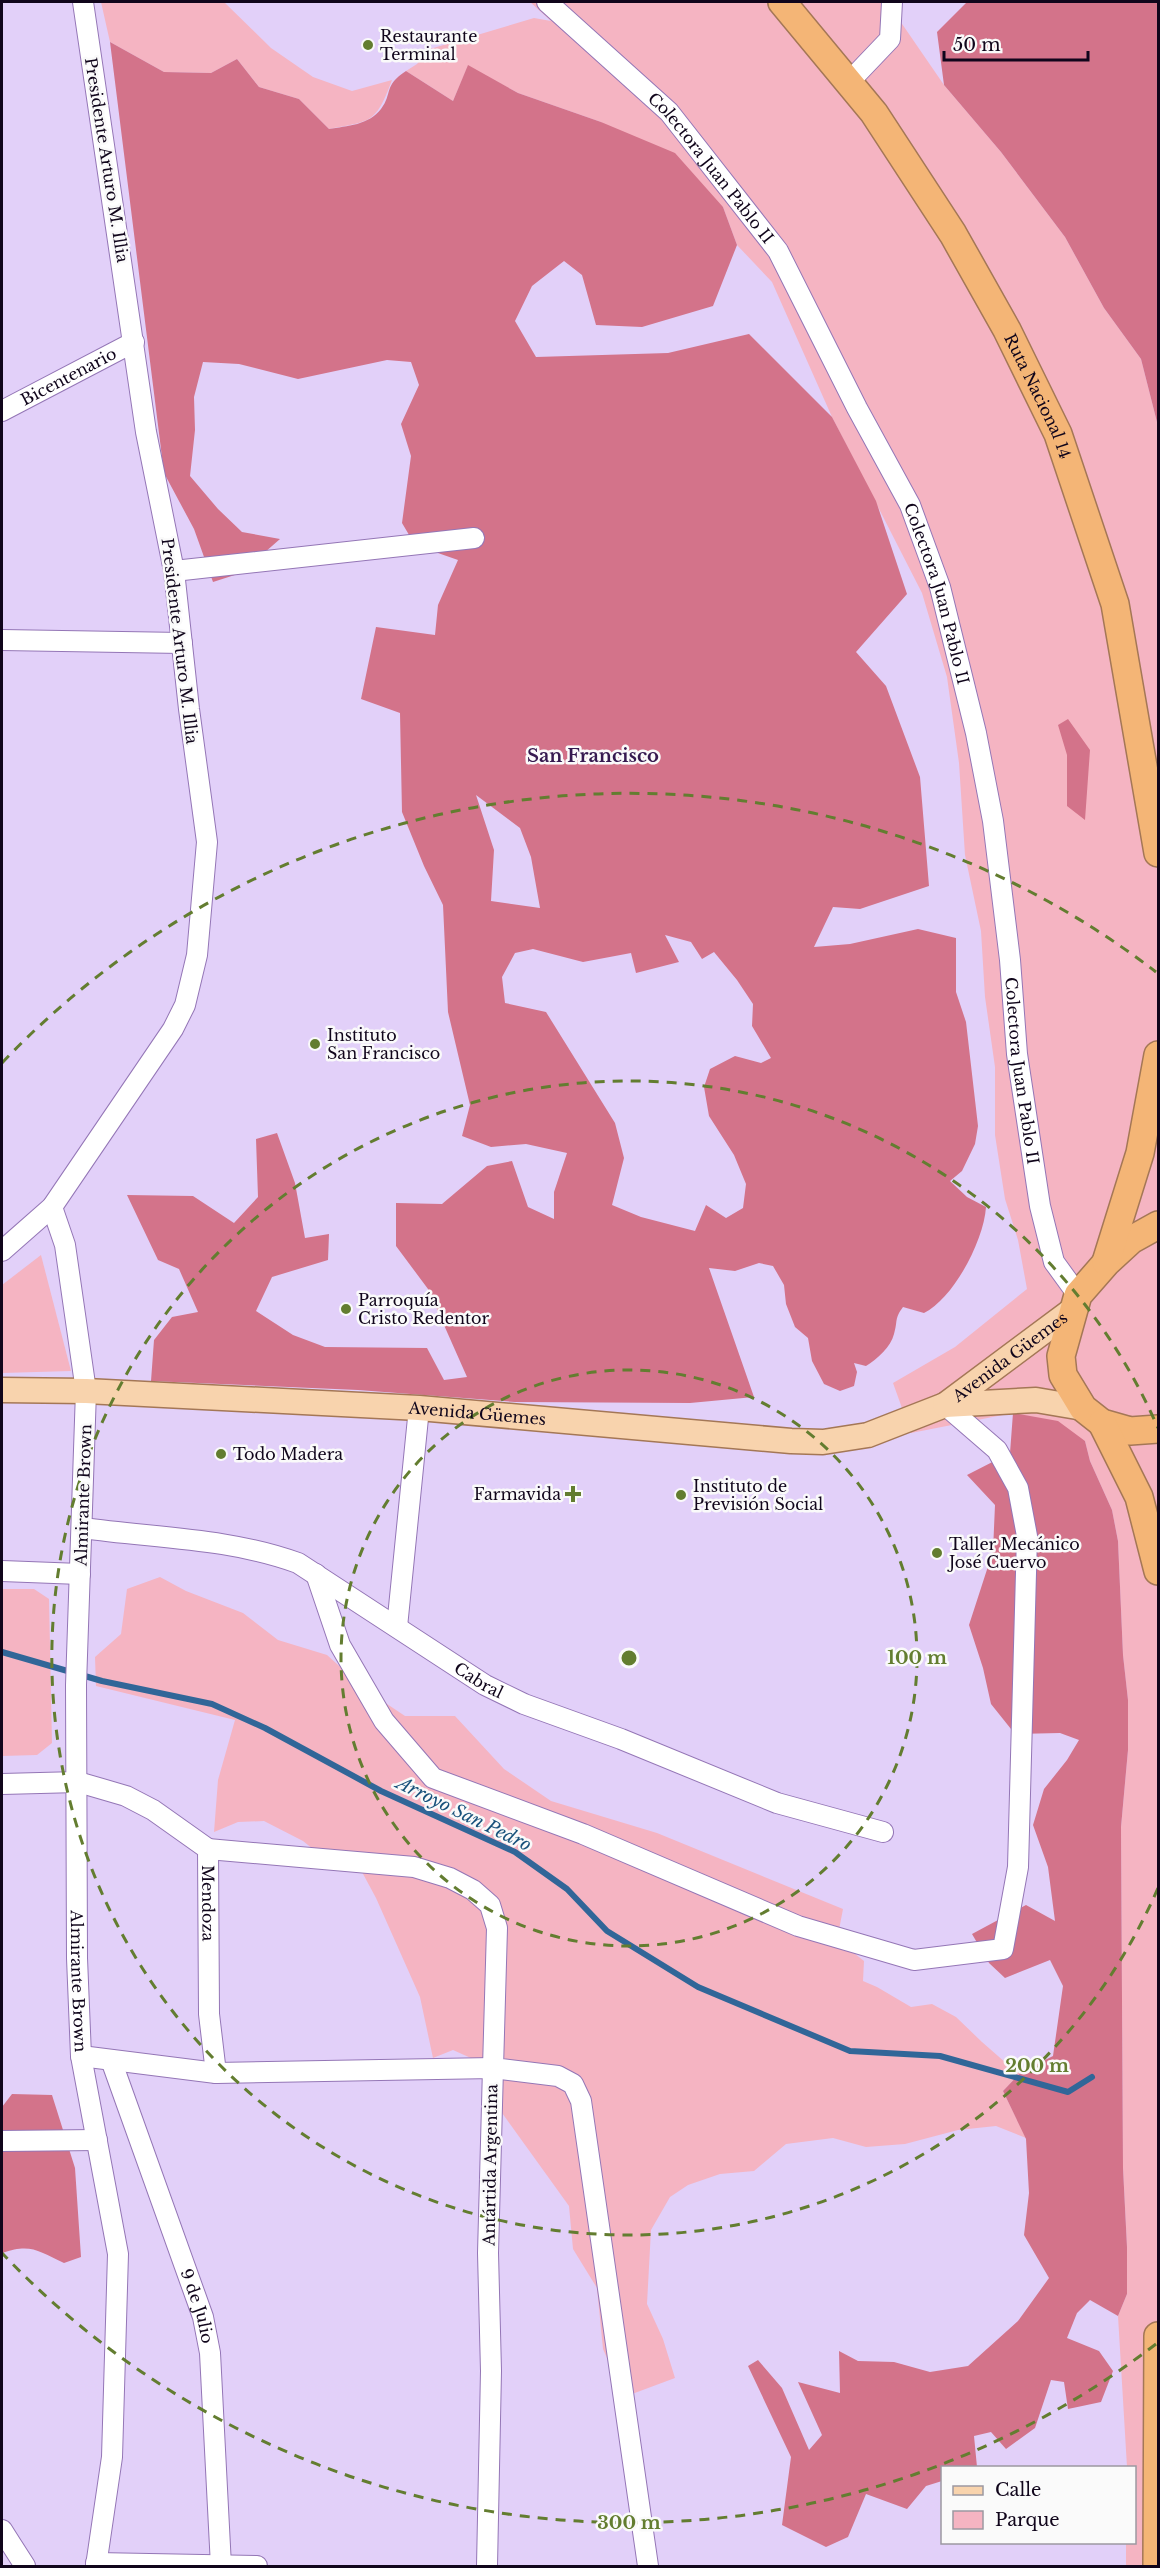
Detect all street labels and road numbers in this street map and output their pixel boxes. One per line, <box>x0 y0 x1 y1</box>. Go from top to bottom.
street label: Presidente Arturo M. Illia <box>81 56 133 264</box>
street label: Colectora Juan Pablo II <box>644 88 778 247</box>
street label: Ruta Nacional 14 <box>1000 330 1076 461</box>
street label: Bicentenario <box>17 343 120 409</box>
street label: Colectora Juan Pablo II <box>900 500 974 686</box>
street label: Presidente Arturo M. Illia <box>157 537 203 745</box>
street label: Colectora Juan Pablo II <box>1001 976 1044 1166</box>
street label: Avenida Güemes <box>948 1307 1071 1407</box>
street label: Avenida Güemes <box>407 1397 547 1429</box>
street label: Almirante Brown <box>70 1424 95 1567</box>
street label: Cabral <box>451 1658 507 1702</box>
street label: Mendoza <box>198 1865 219 1941</box>
street label: Almirante Brown <box>67 1909 91 2053</box>
street label: Antártida Argentina <box>479 2084 501 2247</box>
street label: 9 de Julio <box>177 2266 218 2345</box>

